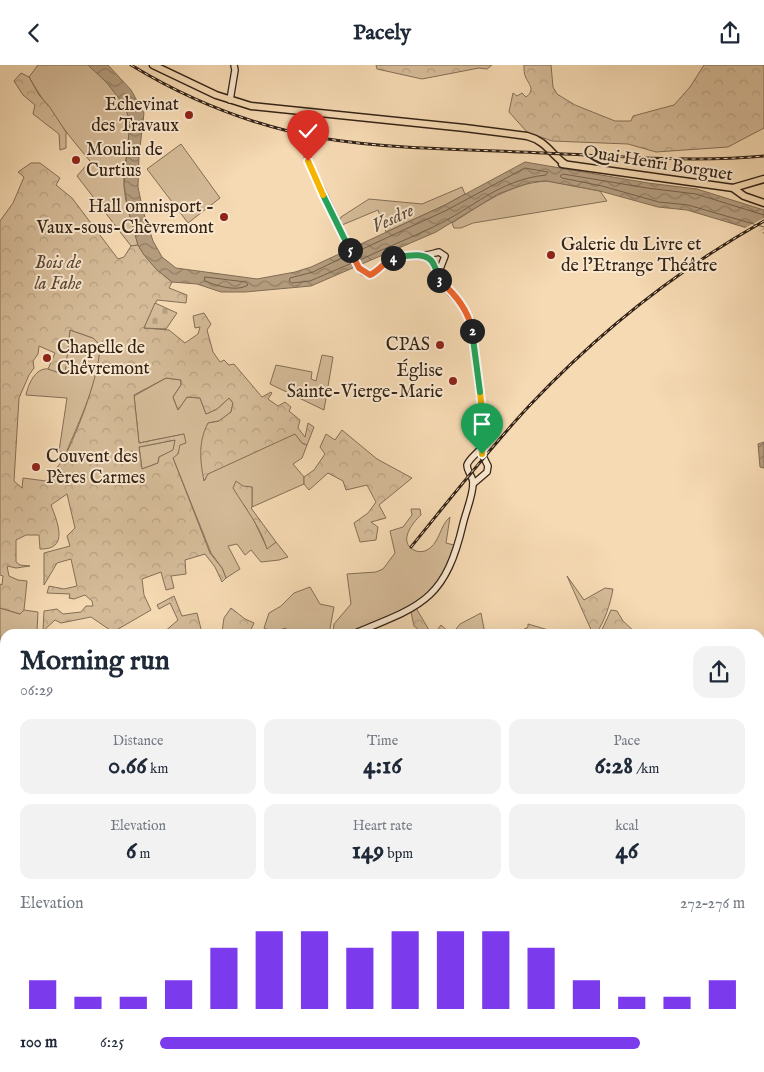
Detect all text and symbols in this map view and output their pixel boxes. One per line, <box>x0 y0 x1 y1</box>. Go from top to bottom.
icon: back <box>20 19 48 47</box>
text: Pacely <box>353 19 411 47</box>
icon: share <box>716 19 744 47</box>
place label: Echevinat des Travaux <box>91 94 179 138</box>
marker: Echevinat des Travaux <box>183 109 195 121</box>
pin <box>287 110 329 161</box>
icon: check <box>294 117 322 145</box>
place label: Moulin de Curtius <box>86 139 163 183</box>
street label: Quai Henri Borguet <box>582 141 734 187</box>
marker: Moulin de Curtius <box>70 154 82 166</box>
place label: Hall omnisport - Vaux-sous-Chèvremont <box>35 196 214 240</box>
water label: Vesdre <box>368 199 419 239</box>
marker: Hall omnisport - Vaux-sous-Chèvremont <box>218 211 230 223</box>
place label: Galerie du Livre et de l’Etrange Théâtre <box>561 234 717 278</box>
pin: 5 <box>338 237 362 263</box>
text: 5 <box>348 241 353 259</box>
pin: 4 <box>380 245 406 271</box>
text: 4 <box>390 249 397 267</box>
marker: Galerie du Livre et de l’Etrange Théâtre <box>545 249 557 261</box>
park label: Bois de la Fahe <box>34 252 82 296</box>
pin: 3 <box>426 267 452 293</box>
text: 3 <box>437 271 442 289</box>
pin: 2 <box>460 319 484 343</box>
text: 2 <box>469 322 476 340</box>
place label: CPAS <box>386 334 430 357</box>
place label: Chapelle de Chêvremont <box>57 337 150 381</box>
marker: CPAS <box>434 339 446 351</box>
marker: Chapelle de Chêvremont <box>41 352 53 364</box>
place label: Église Sainte-Vierge-Marie <box>287 358 443 404</box>
marker: Église Sainte-Vierge-Marie <box>447 375 459 387</box>
pin <box>461 403 503 454</box>
icon: arrive <box>468 410 496 438</box>
place label: Couvent des Pères Carmes <box>46 446 145 490</box>
marker: Couvent des Pères Carmes <box>30 461 42 473</box>
text: Morning run <box>20 644 170 679</box>
button: share <box>693 646 745 698</box>
text: 06:29 <box>20 681 53 701</box>
text: Distance <box>113 732 163 750</box>
text: Time <box>367 732 398 750</box>
text: Pace <box>614 732 640 750</box>
text: 0.66 <box>108 750 147 782</box>
text: 4:16 <box>363 750 402 782</box>
text: 6:28 <box>594 750 633 782</box>
text: km <box>147 760 168 778</box>
text: /km <box>633 760 659 778</box>
text: Elevation <box>110 817 166 835</box>
text: Heart rate <box>353 817 412 835</box>
text: kcal <box>615 817 638 835</box>
text: 6 <box>126 835 137 867</box>
text: 149 <box>352 835 384 867</box>
text: 46 <box>615 835 638 867</box>
text: m <box>137 845 150 863</box>
text: bpm <box>384 845 413 863</box>
text: Elevation <box>20 894 83 914</box>
text: 272–276 m <box>680 894 745 914</box>
text: 100 m <box>20 1033 57 1053</box>
text: 6:25 <box>100 1033 124 1053</box>

